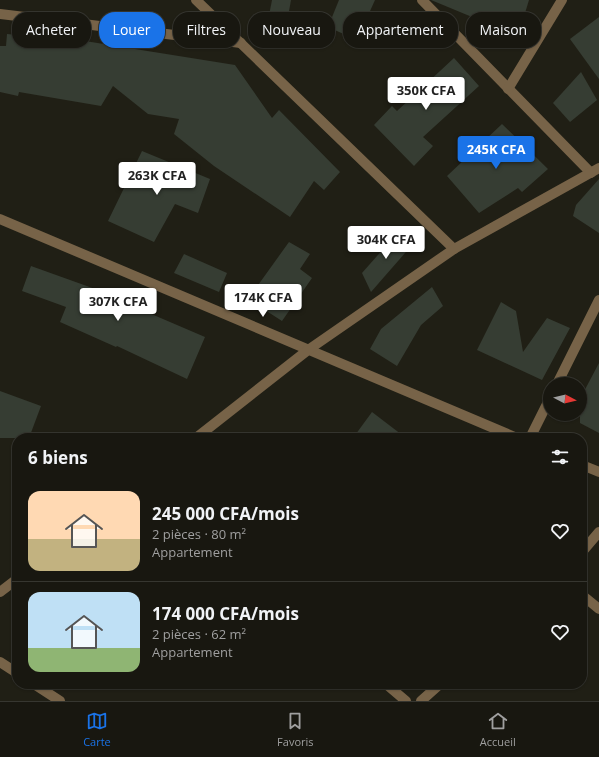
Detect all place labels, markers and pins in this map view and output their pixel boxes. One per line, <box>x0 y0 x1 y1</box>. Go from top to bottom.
pin: 350K CFA <box>385 77 467 111</box>
pin: 245K CFA <box>455 136 537 170</box>
pin: 263K CFA <box>116 162 198 196</box>
pin: 304K CFA <box>345 226 427 260</box>
pin: 174K CFA <box>222 284 304 318</box>
pin: 307K CFA <box>77 288 159 322</box>

